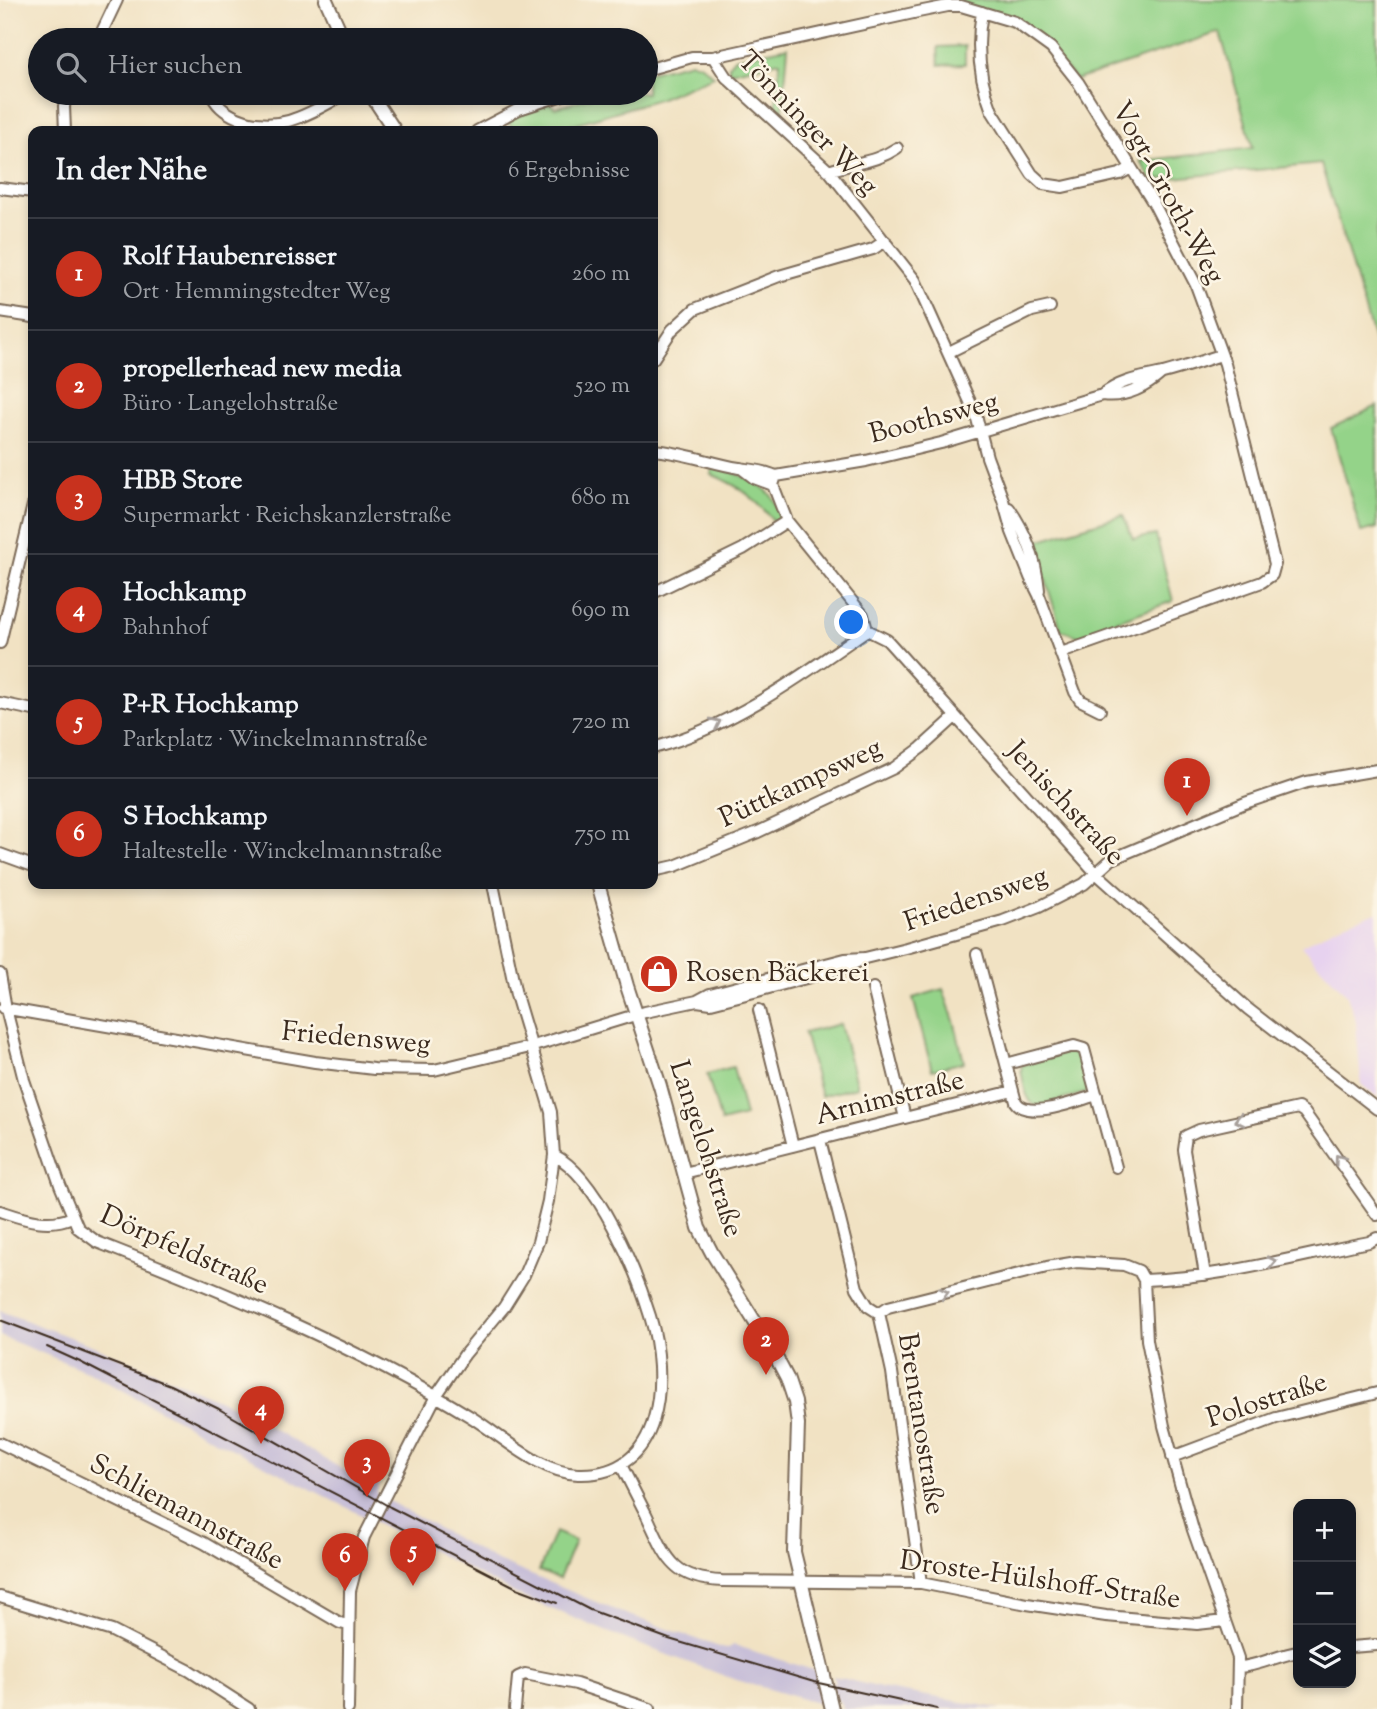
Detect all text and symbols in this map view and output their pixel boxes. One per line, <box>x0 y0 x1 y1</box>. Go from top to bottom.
search box <box>28 28 658 105</box>
street label: Tönninger Weg <box>727 43 887 205</box>
icon: search <box>52 48 90 86</box>
text: Hier suchen <box>108 48 243 85</box>
street label: Vogt-Groth-Weg <box>1100 94 1234 292</box>
text: In der Nähe <box>56 150 207 193</box>
text: 6 Ergebnisse <box>508 155 630 188</box>
text: Rolf Haubenreisser <box>123 239 337 276</box>
text: 1 <box>75 258 83 291</box>
text: 260 m <box>572 258 630 291</box>
text: Ort · Hemmingstedter Weg <box>123 276 391 309</box>
text: propellerhead new media <box>123 351 402 388</box>
text: 2 <box>74 370 84 403</box>
text: 520 m <box>575 370 630 403</box>
street label: Boothsweg <box>865 383 1003 455</box>
text: Büro · Langelohstraße <box>123 388 338 421</box>
text: HBB Store <box>123 463 242 500</box>
text: 3 <box>74 482 84 515</box>
text: 680 m <box>571 482 630 515</box>
text: Supermarkt · Reichskanzlerstraße <box>123 500 451 533</box>
text: Hochkamp <box>123 575 247 612</box>
text: 4 <box>73 594 85 627</box>
text: 690 m <box>571 594 630 627</box>
your location <box>834 605 868 639</box>
text: Bahnhof <box>123 612 209 645</box>
text: P+R Hochkamp <box>123 687 299 724</box>
text: 5 <box>75 706 83 739</box>
text: 720 m <box>572 706 630 739</box>
one-way arrow <box>709 717 721 731</box>
text: Parkplatz · Winckelmannstraße <box>123 724 428 757</box>
street label: Püttkampsweg <box>713 729 889 839</box>
street label: Jenischstraße <box>995 731 1133 875</box>
pin: 1 <box>1164 758 1210 816</box>
text: S Hochkamp <box>123 799 268 836</box>
text: 6 <box>73 818 85 851</box>
text: 750 m <box>575 818 630 851</box>
text: Haltestelle · Winckelmannstraße <box>123 836 442 869</box>
street label: Friedensweg <box>899 857 1053 943</box>
shop icon: Rosen Bäckerei <box>638 953 680 995</box>
place label: Rosen Bäckerei <box>686 954 869 994</box>
street label: Friedensweg <box>280 1013 432 1065</box>
street label: Langelohstraße <box>658 1056 752 1242</box>
street label: Arnimstraße <box>811 1061 969 1137</box>
one-way arrow <box>1233 1112 1245 1127</box>
one-way arrow <box>1335 1154 1347 1167</box>
street label: Dörpfeldstraße <box>93 1196 275 1306</box>
one-way arrow <box>1266 1256 1278 1271</box>
one-way arrow <box>938 1286 950 1301</box>
pin: 2 <box>743 1317 789 1375</box>
street label: Brentanostraße <box>886 1330 954 1518</box>
street label: Polostraße <box>1202 1363 1332 1439</box>
pin: 4 <box>238 1386 284 1444</box>
pin: 3 <box>344 1439 390 1497</box>
street label: Schliemannstraße <box>82 1445 290 1581</box>
map controls <box>1293 1499 1356 1688</box>
button: + <box>1293 1499 1356 1562</box>
pin: 5 <box>390 1528 436 1586</box>
pin: 6 <box>322 1533 368 1591</box>
street label: Droste-Hülshoff-Straße <box>897 1541 1183 1621</box>
button: − <box>1293 1562 1356 1625</box>
button: layers <box>1293 1625 1356 1688</box>

